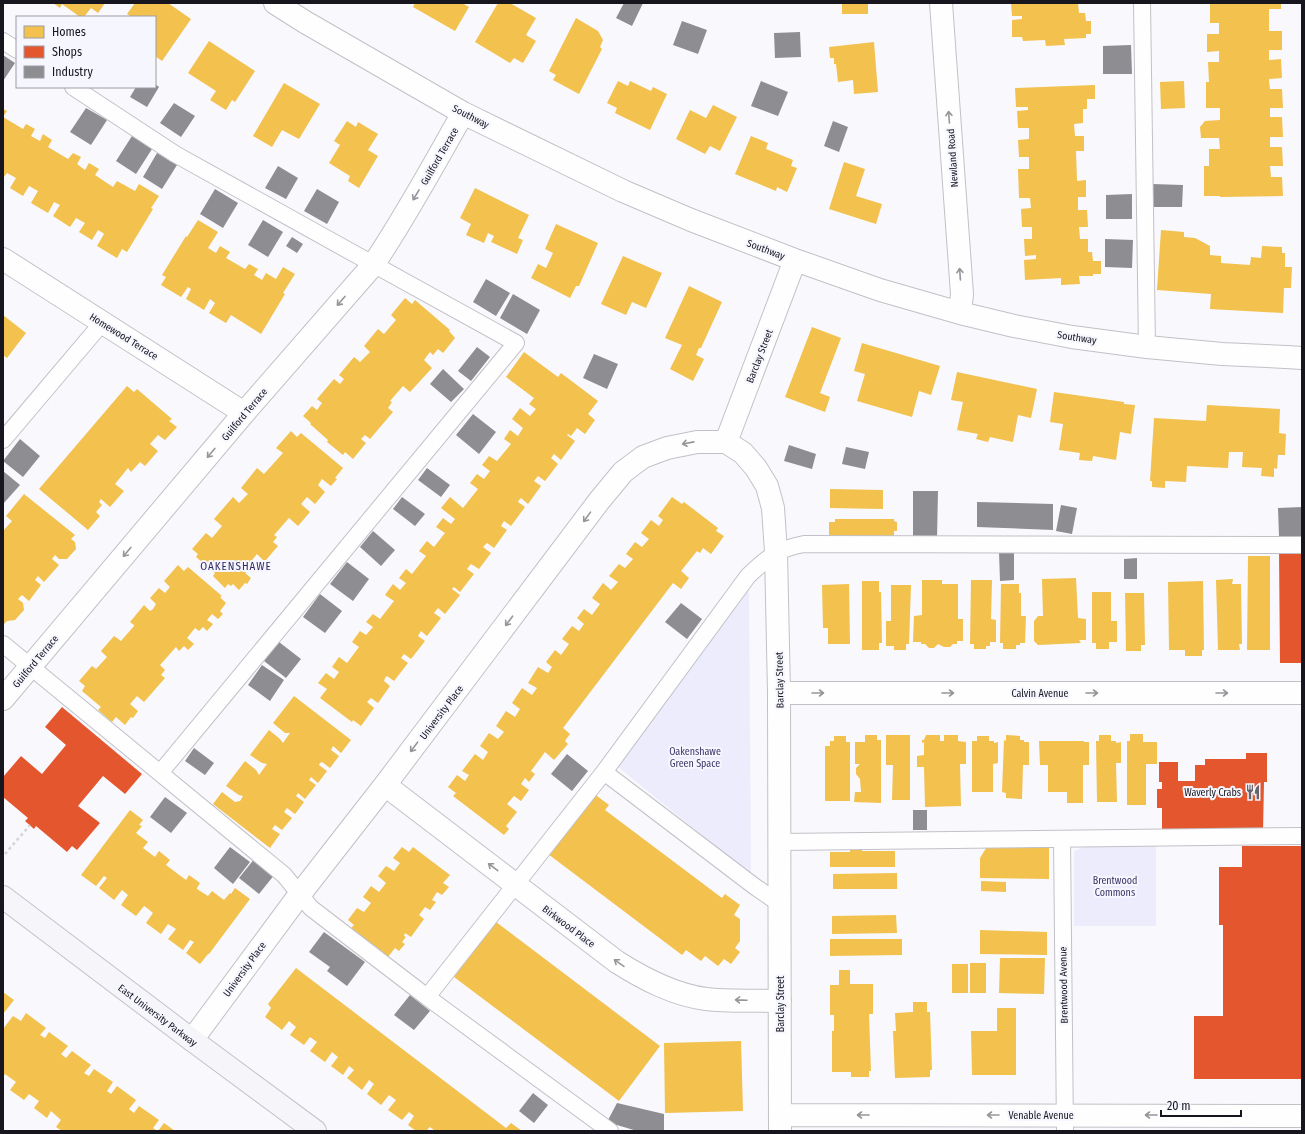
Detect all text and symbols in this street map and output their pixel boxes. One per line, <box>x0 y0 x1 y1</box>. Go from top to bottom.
legend <box>16 16 156 88</box>
text: Homes <box>52 25 86 39</box>
text: Shops <box>52 45 82 59</box>
text: Industry <box>52 65 93 79</box>
street label: Southway <box>450 103 491 131</box>
one-way arrow <box>946 111 953 124</box>
street label: Guilford Terrace <box>418 125 461 188</box>
street label: Newland Road <box>945 128 961 188</box>
one-way arrow <box>412 189 420 201</box>
street label: Southway <box>745 237 787 263</box>
one-way arrow <box>957 268 964 281</box>
one-way arrow <box>337 296 346 306</box>
street label: Homewood Terrace <box>87 311 160 363</box>
street label: Barclay Street <box>744 327 776 385</box>
street label: Southway <box>1056 329 1098 347</box>
street label: Guilford Terrace <box>219 386 270 443</box>
one-way arrow <box>682 440 695 448</box>
one-way arrow <box>206 447 215 458</box>
one-way arrow <box>583 511 591 522</box>
one-way arrow <box>123 547 132 558</box>
district label: OAKENSHAWE <box>200 560 272 573</box>
one-way arrow <box>504 616 513 627</box>
street label: Guilford Terrace <box>10 633 61 690</box>
street label: Barclay Street <box>773 651 786 708</box>
street label: University Place <box>417 683 466 742</box>
street label: Calvin Avenue <box>1012 688 1069 700</box>
one-way arrow <box>811 689 824 697</box>
one-way arrow <box>941 689 954 697</box>
one-way arrow <box>1085 689 1098 697</box>
one-way arrow <box>1215 689 1228 697</box>
one-way arrow <box>409 742 418 753</box>
park label: Oakenshawe Green Space <box>669 746 721 770</box>
restaurant icon: Waverly Crabs <box>1244 783 1262 801</box>
place label: Waverly Crabs <box>1184 787 1241 799</box>
one-way arrow <box>488 863 499 872</box>
park label: Brentwood Commons <box>1093 875 1137 899</box>
street label: Birkwood Place <box>540 903 597 950</box>
street label: University Place <box>221 940 269 999</box>
street label: Brentwood Avenue <box>1057 946 1071 1024</box>
one-way arrow <box>613 959 624 967</box>
street label: Barclay Street <box>775 975 787 1032</box>
street label: East University Parkway <box>115 982 200 1050</box>
one-way arrow <box>735 996 748 1004</box>
scale bar <box>1161 1092 1241 1118</box>
text: 20 m <box>1167 1099 1191 1113</box>
street label: Venable Avenue <box>1008 1110 1074 1122</box>
one-way arrow <box>857 1111 870 1119</box>
one-way arrow <box>987 1111 1000 1119</box>
one-way arrow <box>1145 1111 1158 1119</box>

